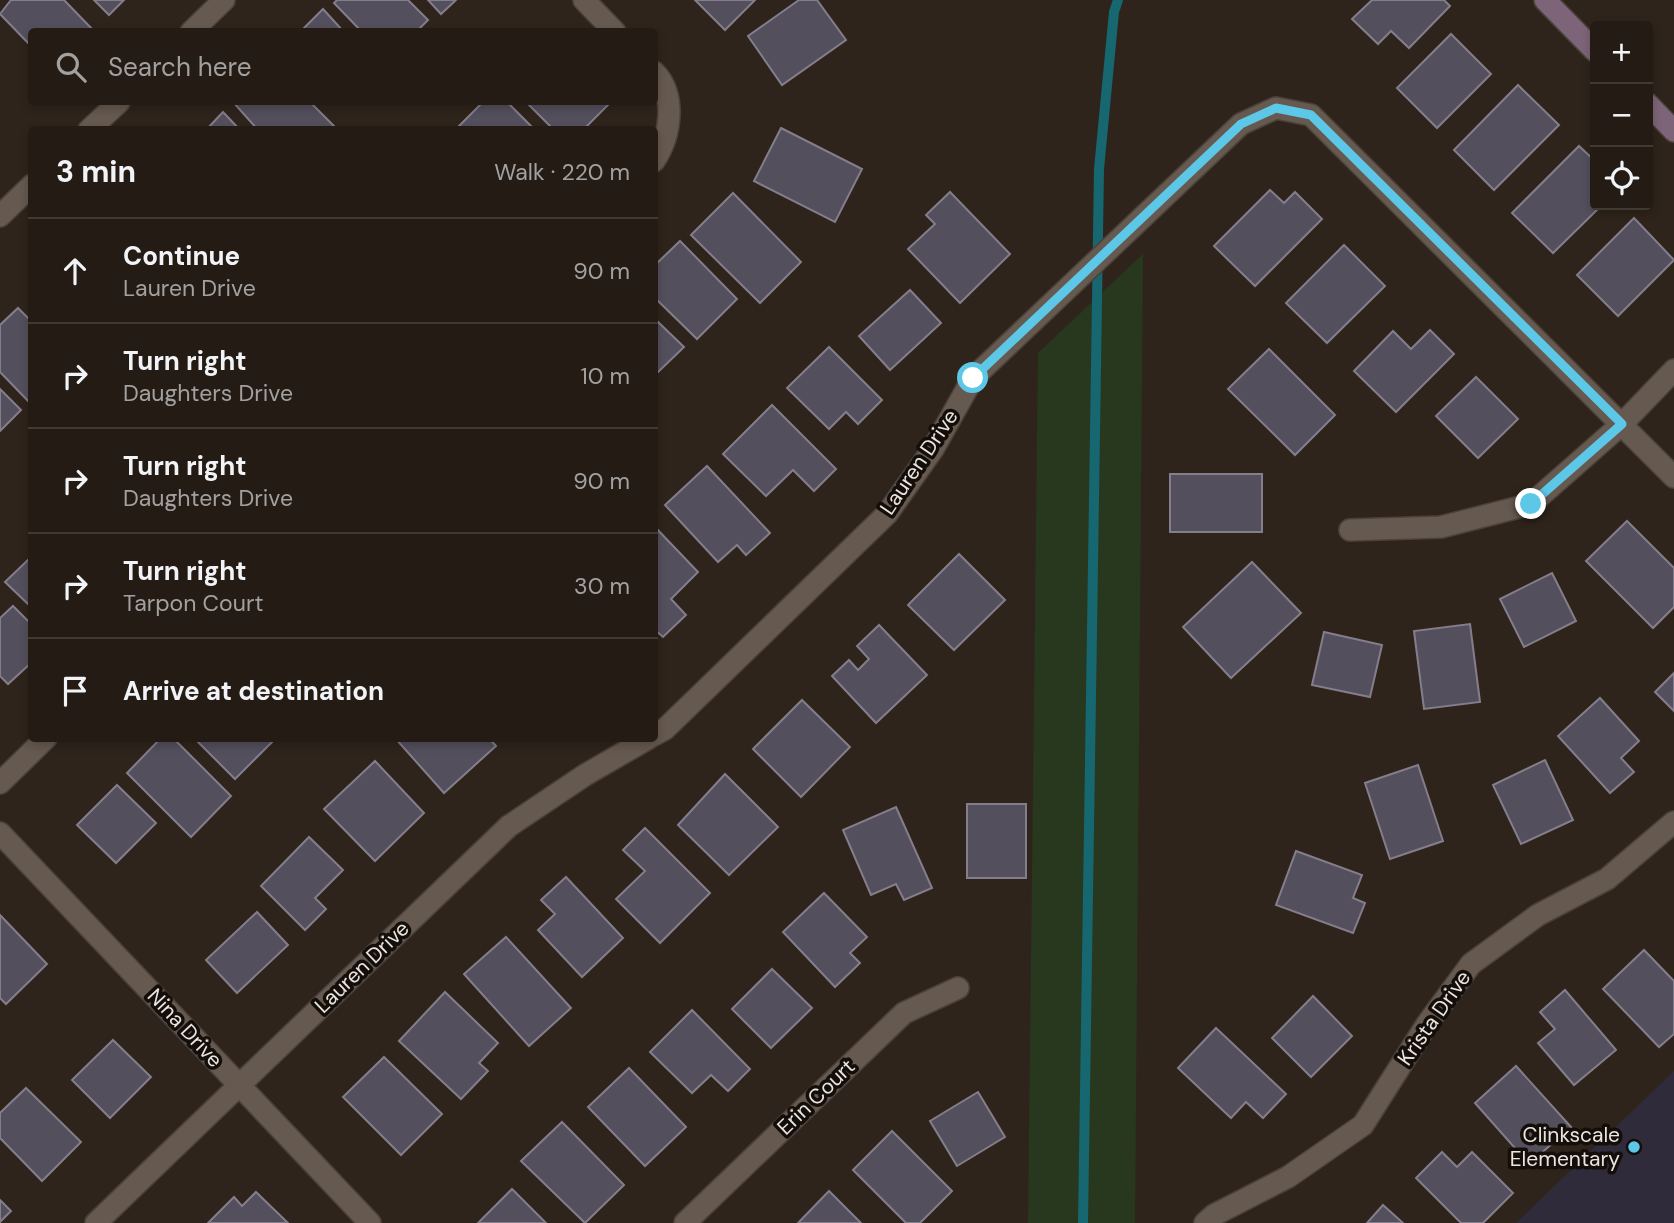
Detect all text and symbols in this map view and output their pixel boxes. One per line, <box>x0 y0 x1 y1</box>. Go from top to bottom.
map controls <box>1590 21 1653 210</box>
button: + <box>1590 21 1653 84</box>
search box <box>28 28 658 105</box>
icon: search <box>52 48 90 86</box>
text: Search here <box>108 50 251 84</box>
button: − <box>1590 84 1653 147</box>
button: locate <box>1590 147 1653 210</box>
text: 3 min <box>56 152 136 191</box>
text: Walk · 220 m <box>494 157 630 187</box>
text: Continue <box>123 239 240 273</box>
icon: ahead <box>56 252 94 290</box>
text: 90 m <box>573 256 630 286</box>
text: Lauren Drive <box>123 273 256 303</box>
text: Turn right <box>123 344 247 378</box>
icon: right <box>56 357 94 395</box>
text: 10 m <box>580 361 630 391</box>
route start <box>957 362 988 393</box>
text: Daughters Drive <box>123 378 293 408</box>
street label: Lauren Drive <box>874 404 965 520</box>
text: Turn right <box>123 449 247 483</box>
icon: right <box>56 462 94 500</box>
text: 90 m <box>573 466 630 496</box>
text: Daughters Drive <box>123 483 293 513</box>
route end <box>1515 488 1546 519</box>
text: Turn right <box>123 554 247 588</box>
icon: right <box>56 567 94 605</box>
text: 30 m <box>574 571 630 601</box>
text: Tarpon Court <box>123 588 263 618</box>
icon: arrive <box>56 672 94 710</box>
text: Arrive at destination <box>123 674 384 708</box>
street label: Lauren Drive <box>309 915 415 1019</box>
street label: Krista Drive <box>1391 965 1477 1071</box>
street label: Nina Drive <box>141 982 229 1074</box>
street label: Erin Court <box>771 1053 861 1141</box>
place label: Clinkscale Elementary <box>1510 1121 1620 1173</box>
marker: Clinkscale Elementary <box>1626 1139 1642 1155</box>

